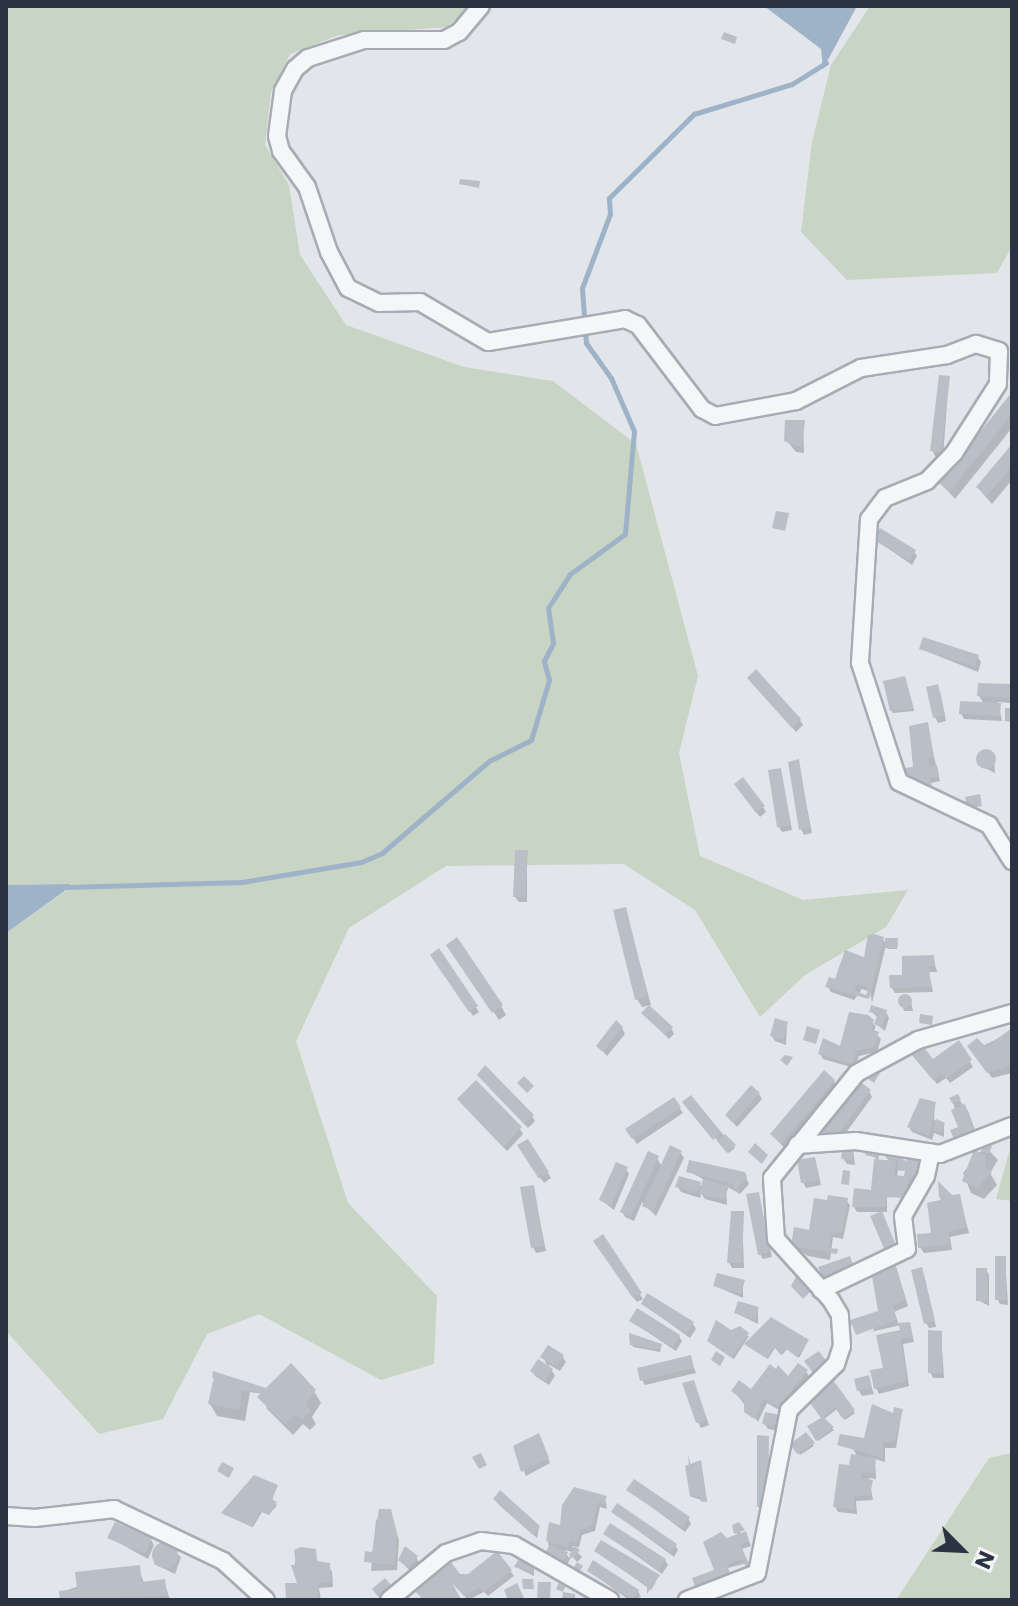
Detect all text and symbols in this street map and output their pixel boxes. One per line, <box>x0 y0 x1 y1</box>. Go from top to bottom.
north arrow <box>922 1510 1002 1590</box>
text: N <box>967 1546 1002 1574</box>

